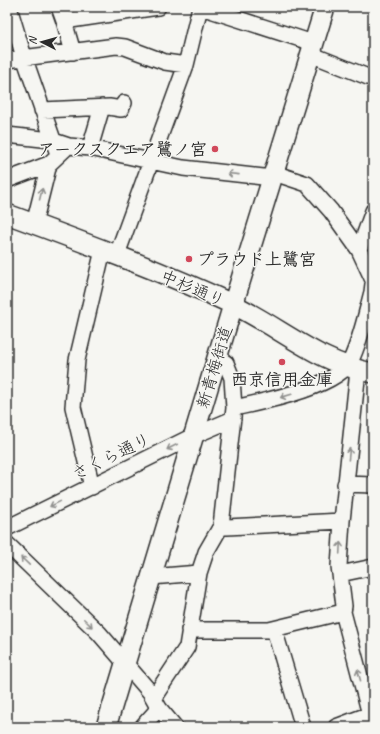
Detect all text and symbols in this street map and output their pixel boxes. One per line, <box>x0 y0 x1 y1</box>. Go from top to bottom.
north arrow <box>22 22 62 62</box>
text: N <box>25 35 40 45</box>
place label: アークスクエア鷺ノ宮 <box>38 139 207 160</box>
marker: アークスクエア鷺ノ宮 <box>210 144 220 154</box>
one-way arrow <box>227 170 240 178</box>
one-way arrow <box>38 188 45 201</box>
place label: プラウド上鷺宮 <box>197 249 316 270</box>
marker: プラウド上鷺宮 <box>184 254 194 264</box>
street label: 中杉通り <box>157 266 228 311</box>
street label: 新青梅街道 <box>192 323 237 411</box>
marker: 西京信用金庫 <box>277 357 287 367</box>
place label: 西京信用金庫 <box>231 369 333 390</box>
one-way arrow <box>279 393 292 400</box>
street label: さくら通り <box>68 428 154 485</box>
one-way arrow <box>166 444 178 451</box>
one-way arrow <box>345 448 352 461</box>
one-way arrow <box>49 501 61 508</box>
one-way arrow <box>337 542 344 555</box>
one-way arrow <box>20 556 30 566</box>
one-way arrow <box>83 618 93 628</box>
one-way arrow <box>355 669 362 682</box>

